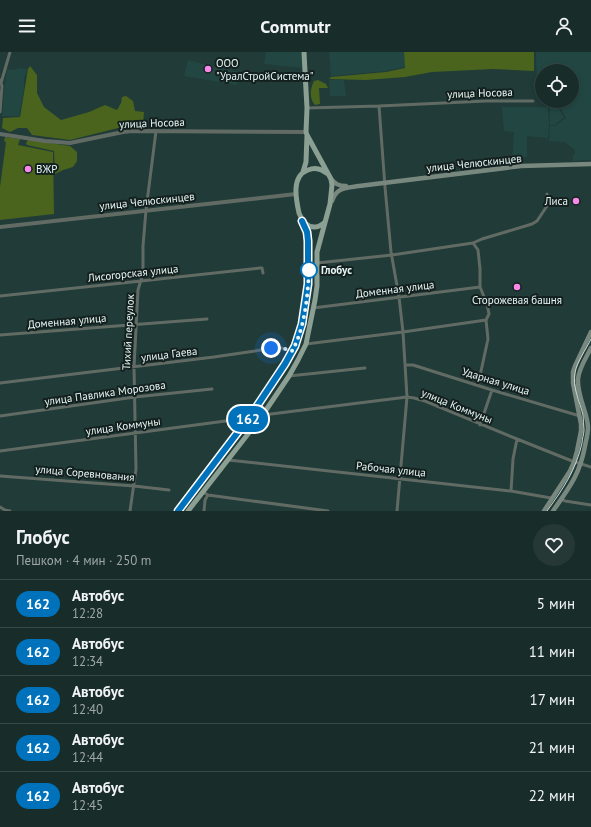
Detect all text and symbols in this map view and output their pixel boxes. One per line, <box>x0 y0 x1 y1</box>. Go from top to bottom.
icon: menu <box>16 15 38 37</box>
text: Commutr <box>260 15 331 38</box>
icon: person <box>553 15 575 37</box>
place label: ООО "УралСтройСистема" <box>216 56 314 83</box>
marker: ООО "УралСтройСистема" <box>203 64 213 74</box>
map controls <box>535 64 579 108</box>
button: locate <box>535 64 579 108</box>
street label: улица Носова <box>447 85 513 101</box>
street label: улица Носова <box>119 115 185 131</box>
street label: улица Челюскинцев <box>426 151 522 175</box>
place label: ВЖР <box>36 162 57 176</box>
marker: ВЖР <box>23 164 33 174</box>
street label: улица Челюскинцев <box>99 189 195 213</box>
place label: Лиса <box>544 194 568 208</box>
marker: Лиса <box>571 196 581 206</box>
street label: Лисогорская улица <box>86 261 179 285</box>
marker: Глобус <box>300 261 318 279</box>
place label: Глобус <box>321 263 352 277</box>
street label: Доменная улица <box>355 277 435 301</box>
marker: Сторожевая башня <box>512 282 522 292</box>
street label: Тихий переулок <box>119 293 137 370</box>
place label: Сторожевая башня <box>472 293 562 307</box>
street label: Доменная улица <box>27 311 107 331</box>
your location <box>261 338 281 358</box>
street label: улица Гаева <box>140 344 198 364</box>
street label: Ударная улица <box>460 364 532 398</box>
street label: улица Павлика Морозова <box>43 378 167 408</box>
street label: улица Коммуны <box>419 385 495 427</box>
line badge: 162 <box>225 406 271 432</box>
text: 162 <box>236 410 260 428</box>
street label: улица Коммуны <box>85 414 161 438</box>
street label: Рабочая улица <box>355 458 427 480</box>
street label: улица Соревнования <box>35 462 135 484</box>
button: heart <box>533 524 575 566</box>
text: Глобус <box>16 525 70 549</box>
text: Пешком · 4 мин · 250 m <box>16 552 151 569</box>
text: Автобус <box>72 586 124 605</box>
text: 5 мин <box>537 594 575 613</box>
text: 162 <box>26 595 50 613</box>
text: 12:28 <box>72 605 103 622</box>
text: Автобус <box>72 634 124 653</box>
text: 11 мин <box>529 642 575 661</box>
text: 162 <box>26 643 50 661</box>
text: 12:34 <box>72 653 103 670</box>
text: Автобус <box>72 682 124 701</box>
text: 17 мин <box>529 690 575 709</box>
text: 162 <box>26 691 50 709</box>
text: 12:40 <box>72 701 103 718</box>
text: Автобус <box>72 730 124 749</box>
text: 21 мин <box>529 738 575 757</box>
text: 162 <box>26 739 50 757</box>
text: 12:44 <box>72 749 103 766</box>
text: Автобус <box>72 778 124 797</box>
text: 22 мин <box>529 786 575 805</box>
text: 162 <box>26 787 50 805</box>
text: 12:45 <box>72 797 103 814</box>

